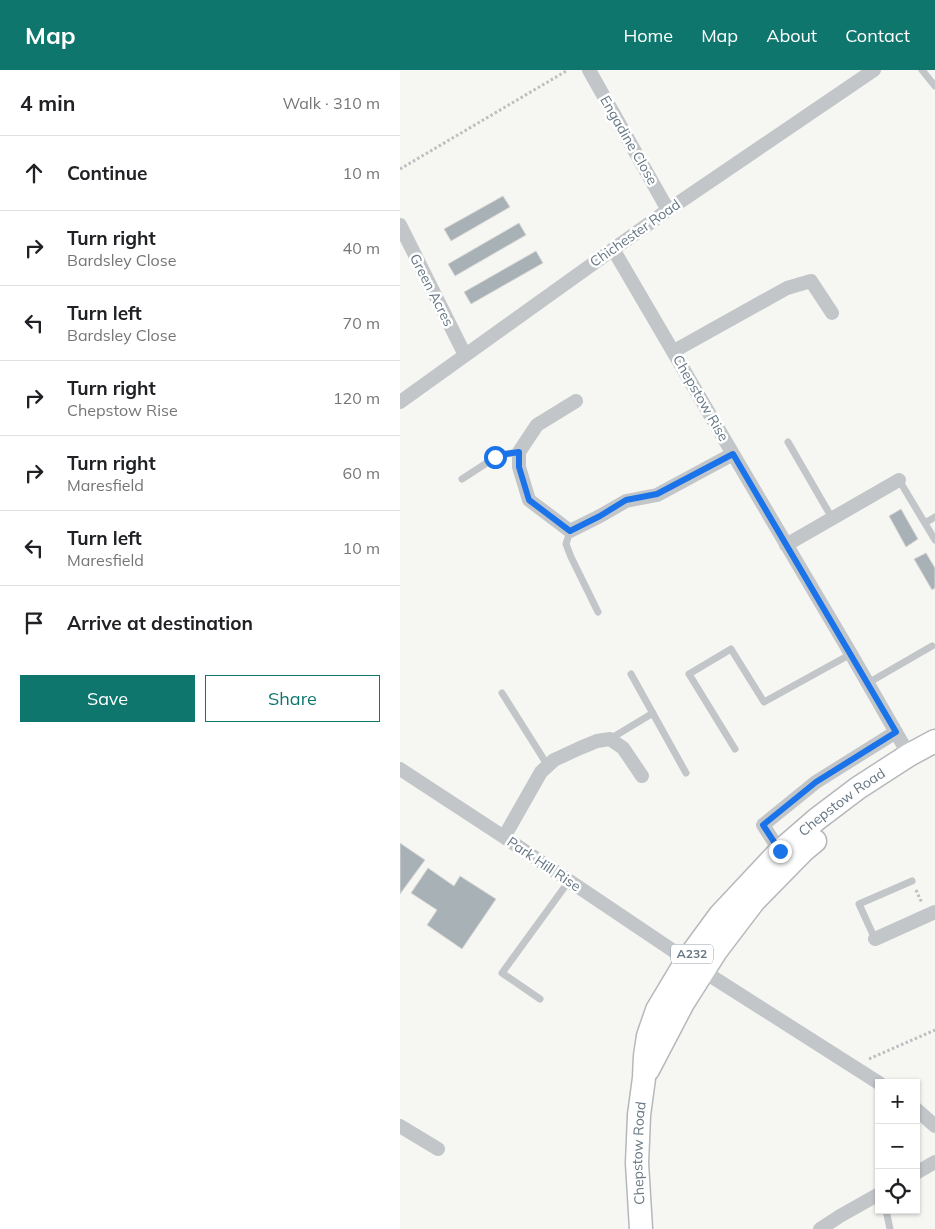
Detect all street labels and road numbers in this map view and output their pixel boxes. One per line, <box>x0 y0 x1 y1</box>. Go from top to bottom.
street label: Engadine Close <box>596 92 662 188</box>
street label: Chichester Road <box>586 195 684 271</box>
street label: Green Acres <box>406 251 458 329</box>
street label: Chepstow Rise <box>669 352 733 444</box>
street label: Chepstow Road <box>795 764 888 840</box>
street label: Park Hill Rise <box>504 833 584 895</box>
road number: A232 <box>671 944 713 964</box>
street label: Chepstow Road <box>628 1100 650 1205</box>

